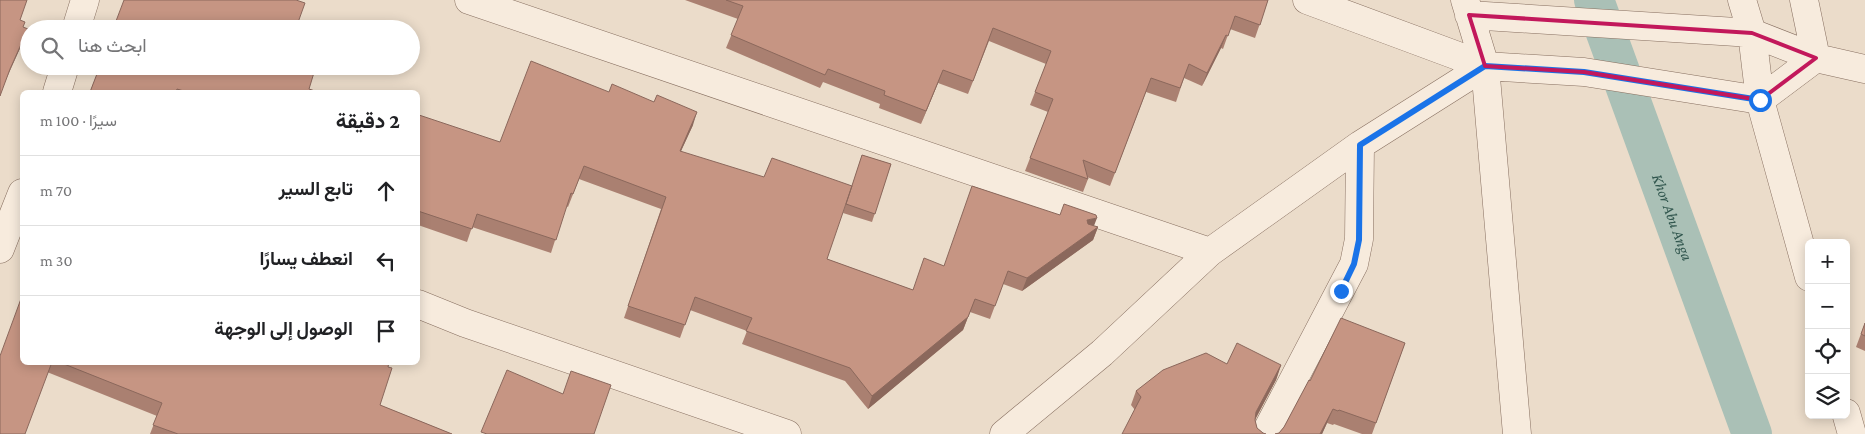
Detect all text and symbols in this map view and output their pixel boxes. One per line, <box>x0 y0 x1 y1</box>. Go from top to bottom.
search box <box>20 20 420 75</box>
icon: search <box>38 34 66 62</box>
text: ابحث هنا <box>78 35 147 56</box>
route start <box>1749 89 1772 112</box>
text: 2 دقيقة <box>336 109 400 133</box>
text: سيرًا · 100 m <box>40 112 117 129</box>
water label: Khor Abu Anga <box>1649 172 1696 263</box>
icon: ahead <box>372 177 400 205</box>
text: تابع السير <box>278 178 353 199</box>
text: 70 m <box>40 182 72 199</box>
map controls <box>1805 239 1850 419</box>
button: + <box>1805 239 1850 284</box>
icon: left <box>372 247 400 275</box>
text: انعطف يسارًا <box>259 248 353 269</box>
text: 30 m <box>40 252 73 269</box>
route end <box>1330 280 1353 303</box>
button: − <box>1805 284 1850 329</box>
icon: arrive <box>372 317 400 345</box>
text: الوصول إلى الوجهة <box>214 318 353 339</box>
button: locate <box>1805 329 1850 374</box>
button: layers <box>1805 374 1850 419</box>

